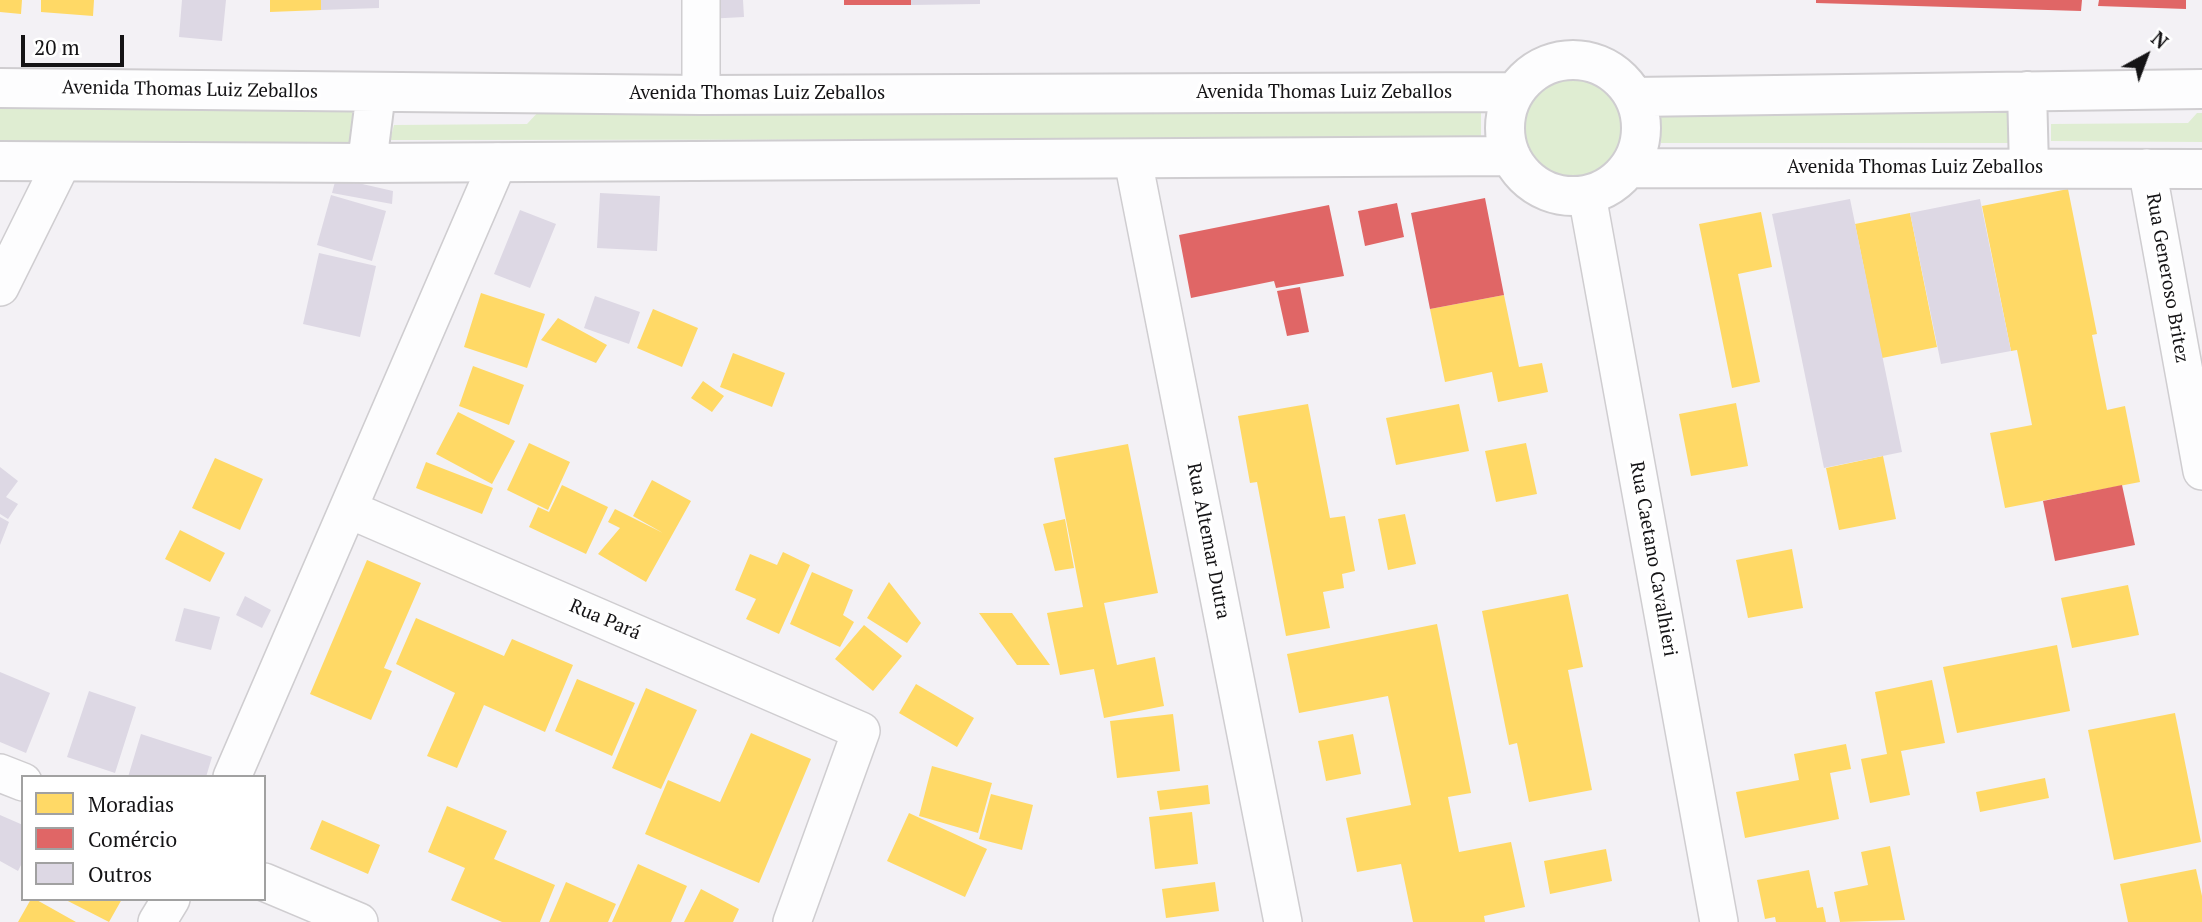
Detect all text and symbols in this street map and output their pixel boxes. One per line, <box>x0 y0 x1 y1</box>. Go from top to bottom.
scale bar <box>24 21 128 65</box>
north arrow <box>2111 21 2181 91</box>
text: N <box>2146 26 2174 54</box>
text: 20 m <box>34 33 80 61</box>
street label: Avenida Thomas Luiz Zeballos <box>62 76 318 104</box>
street label: Avenida Thomas Luiz Zeballos <box>1196 82 1452 104</box>
street label: Avenida Thomas Luiz Zeballos <box>629 83 885 105</box>
street label: Avenida Thomas Luiz Zeballos <box>1787 157 2043 179</box>
street label: Rua Generoso Britez <box>2141 191 2193 365</box>
street label: Rua Caetano Cavalhieri <box>1625 460 1681 658</box>
street label: Rua Altemar Dutra <box>1182 461 1234 621</box>
street label: Rua Pará <box>566 595 644 645</box>
legend <box>21 775 266 901</box>
text: Moradias <box>88 790 174 818</box>
text: Comércio <box>88 825 177 853</box>
text: Outros <box>88 860 152 888</box>

